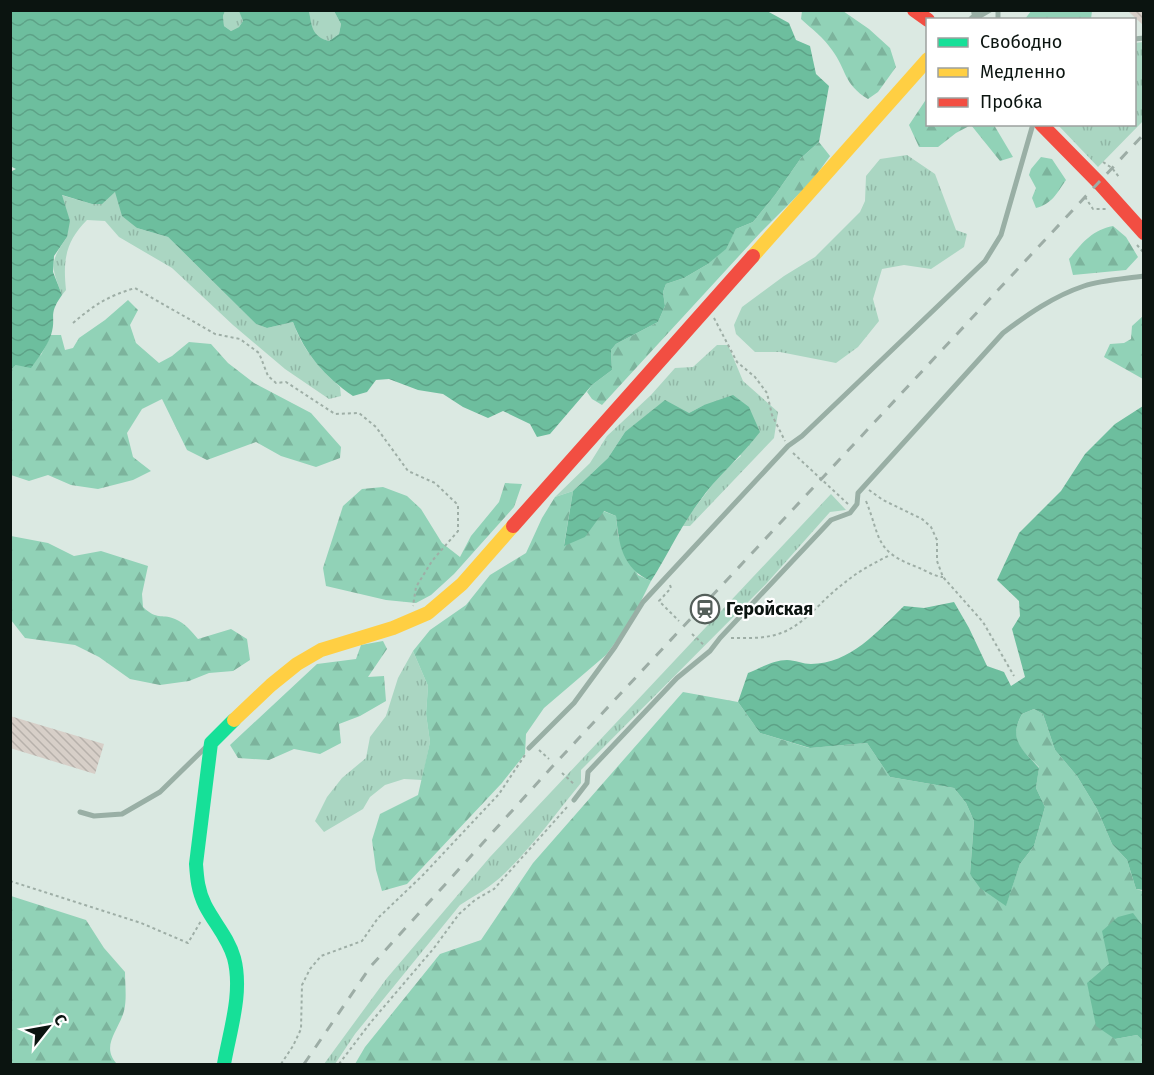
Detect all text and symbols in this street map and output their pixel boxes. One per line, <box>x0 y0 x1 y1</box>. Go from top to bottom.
legend <box>926 18 1136 126</box>
text: Свободно <box>980 31 1062 53</box>
text: Медленно <box>980 61 1066 83</box>
text: Пробка <box>980 91 1043 113</box>
station icon: Геройская <box>689 593 721 625</box>
place label: Геройская <box>726 598 813 620</box>
north arrow <box>18 997 78 1057</box>
text: С <box>50 1011 71 1029</box>

